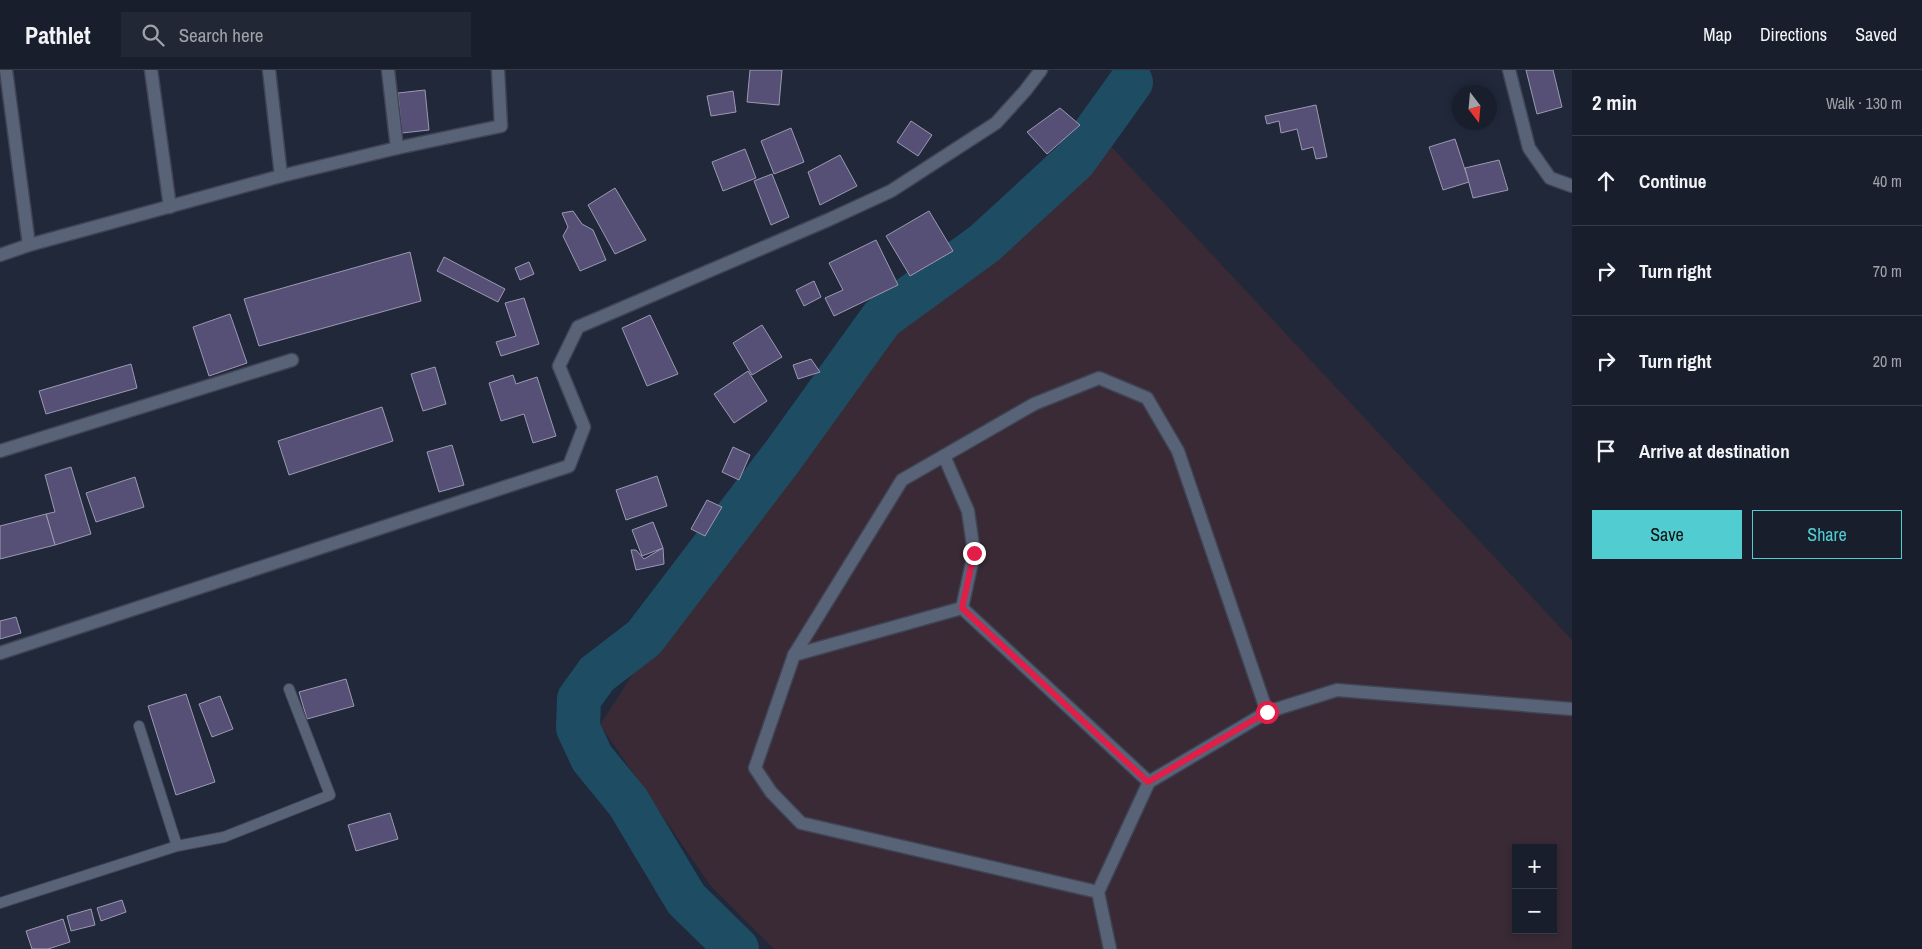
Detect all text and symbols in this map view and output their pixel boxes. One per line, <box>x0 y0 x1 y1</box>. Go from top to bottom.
search box <box>121 12 471 57</box>
text: Pathlet <box>25 19 91 51</box>
icon: search <box>139 21 167 49</box>
text: Search here <box>179 22 264 48</box>
text: Map <box>1703 22 1732 47</box>
text: Directions <box>1760 22 1827 47</box>
text: Saved <box>1855 22 1897 47</box>
north arrow <box>1452 85 1497 130</box>
text: 2 min <box>1592 88 1637 117</box>
text: Walk · 130 m <box>1826 92 1902 114</box>
icon: ahead <box>1592 167 1620 195</box>
text: Continue <box>1639 168 1707 194</box>
text: 40 m <box>1873 170 1902 192</box>
icon: right <box>1592 257 1620 285</box>
text: Turn right <box>1639 258 1711 284</box>
text: 70 m <box>1873 260 1902 282</box>
icon: right <box>1592 347 1620 375</box>
text: Turn right <box>1639 348 1711 374</box>
text: 20 m <box>1873 350 1902 372</box>
icon: arrive <box>1592 437 1620 465</box>
text: Arrive at destination <box>1639 438 1790 464</box>
button: Save <box>1592 510 1742 559</box>
button: Share <box>1752 510 1902 559</box>
route end <box>963 542 986 565</box>
route start <box>1256 701 1279 724</box>
map controls <box>1512 844 1557 934</box>
button: + <box>1512 844 1557 889</box>
button: − <box>1512 889 1557 934</box>

